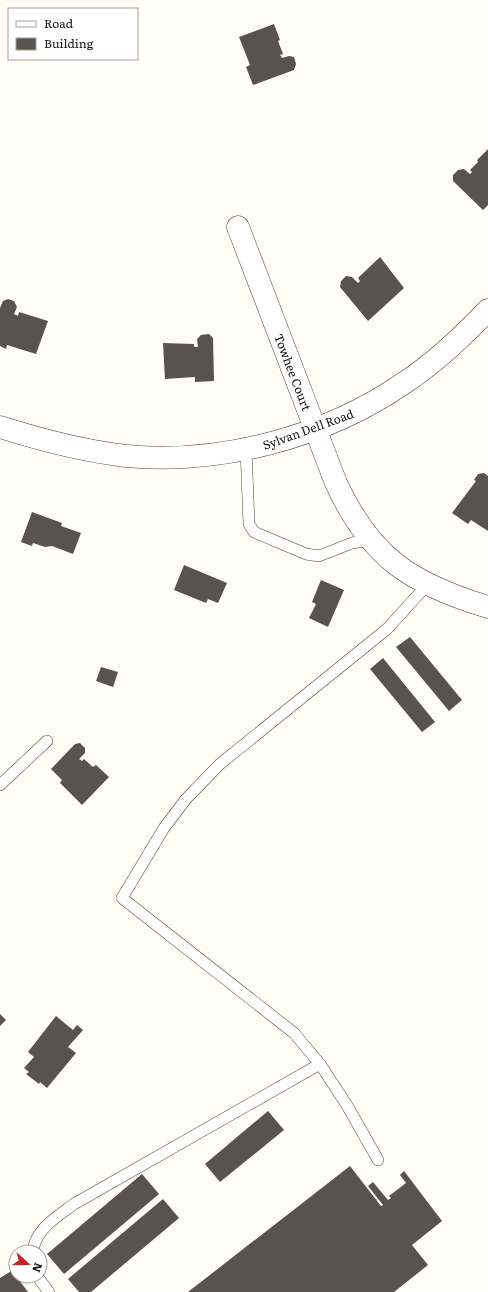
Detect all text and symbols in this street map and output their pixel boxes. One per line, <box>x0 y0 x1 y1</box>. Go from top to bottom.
legend <box>8 8 138 60</box>
text: Road <box>44 14 74 32</box>
text: Building <box>44 34 94 52</box>
street label: Towhee Court <box>270 331 316 413</box>
street label: Sylvan Dell Road <box>260 404 357 454</box>
north arrow <box>8 1244 48 1284</box>
text: N <box>29 1261 47 1275</box>

